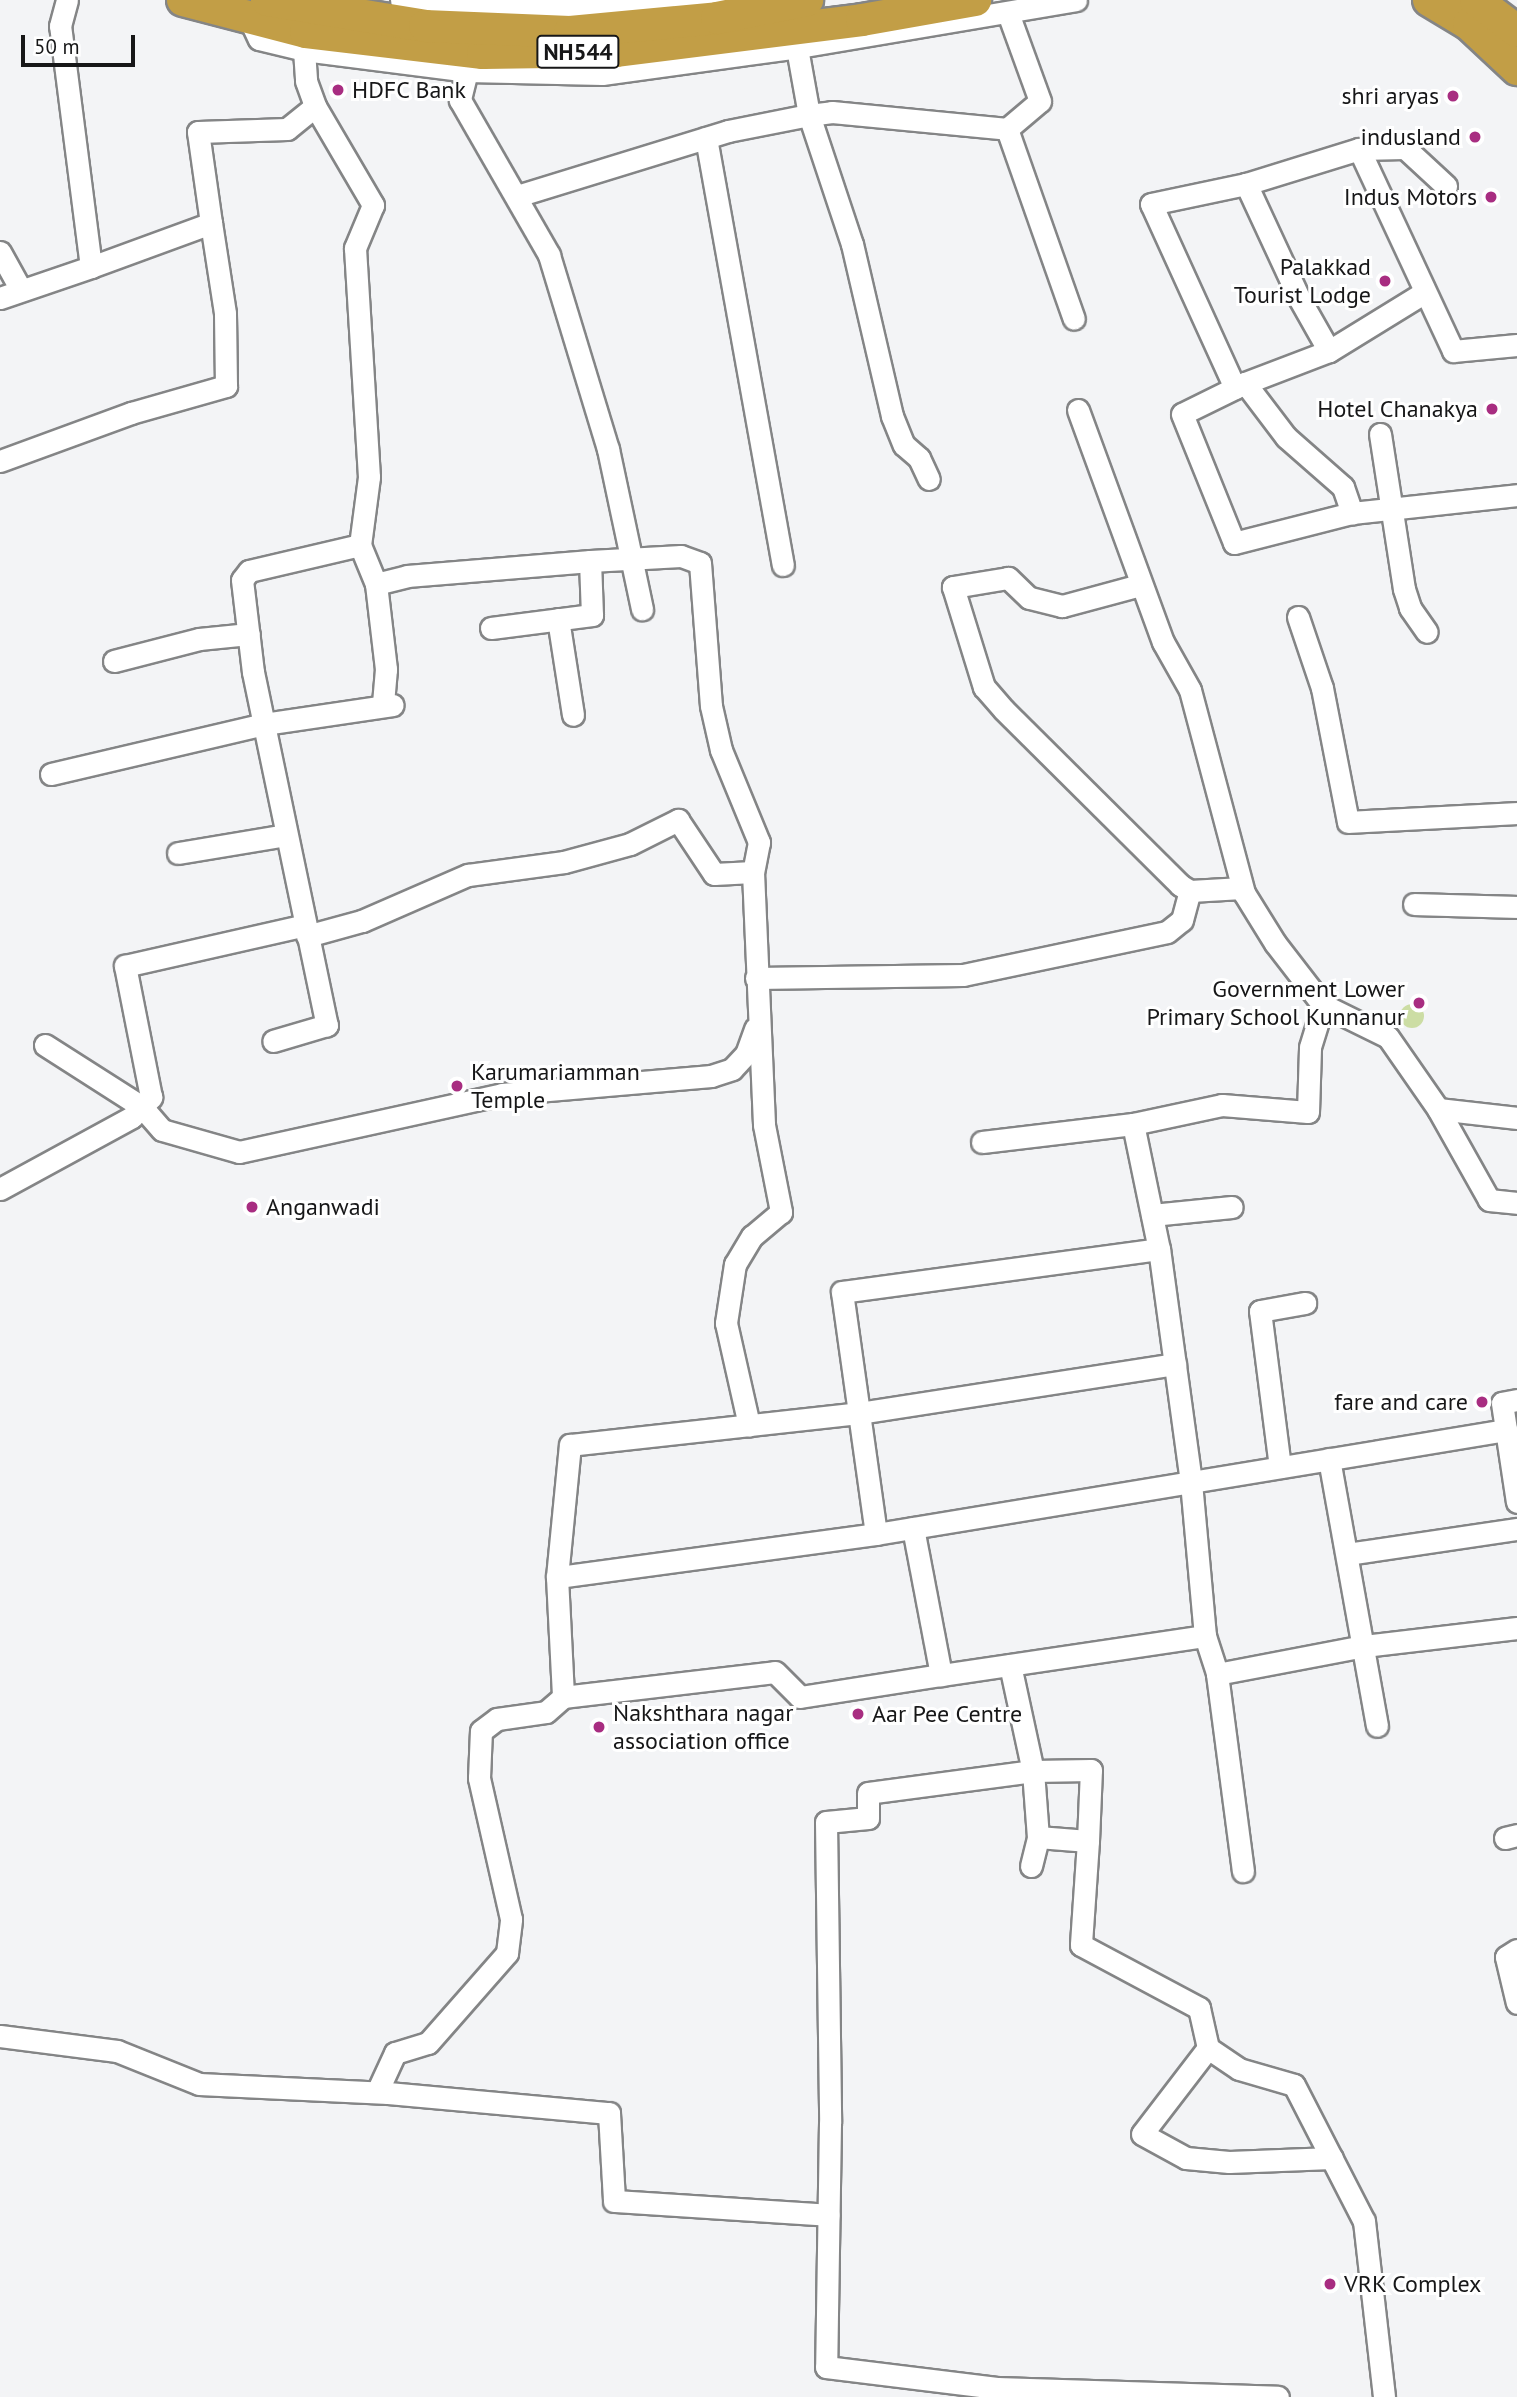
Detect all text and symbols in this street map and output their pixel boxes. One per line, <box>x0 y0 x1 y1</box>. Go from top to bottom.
scale bar <box>24 21 138 65</box>
road number: NH544 <box>536 32 620 72</box>
text: 50 m <box>34 33 80 60</box>
place label: HDFC Bank <box>352 76 467 104</box>
marker: HDFC Bank <box>330 82 346 98</box>
place label: shri aryas <box>1342 82 1439 110</box>
marker: shri aryas <box>1445 88 1461 104</box>
place label: indusland <box>1361 123 1461 151</box>
marker: indusland <box>1467 129 1483 145</box>
place label: Indus Motors <box>1344 183 1477 211</box>
marker: Indus Motors <box>1483 189 1499 205</box>
place label: Palakkad Tourist Lodge <box>1234 253 1371 309</box>
marker: Palakkad Tourist Lodge <box>1377 273 1393 289</box>
place label: Hotel Chanakya <box>1317 395 1478 423</box>
marker: Hotel Chanakya <box>1484 401 1500 417</box>
place label: Government Lower Primary School Kunnanur <box>1146 975 1405 1031</box>
marker: Government Lower Primary School Kunnanur <box>1411 995 1427 1011</box>
place label: Karumariamman Temple <box>471 1058 640 1114</box>
marker: Karumariamman Temple <box>449 1078 465 1094</box>
place label: Anganwadi <box>266 1193 380 1221</box>
marker: Anganwadi <box>244 1199 260 1215</box>
place label: fare and care <box>1334 1388 1468 1416</box>
marker: fare and care <box>1474 1394 1490 1410</box>
place label: Nakshthara nagar association office <box>613 1699 793 1755</box>
place label: Aar Pee Centre <box>872 1700 1022 1728</box>
marker: Aar Pee Centre <box>850 1706 866 1722</box>
marker: Nakshthara nagar association office <box>591 1719 607 1735</box>
place label: VRK Complex <box>1344 2270 1482 2298</box>
marker: VRK Complex <box>1322 2276 1338 2292</box>

